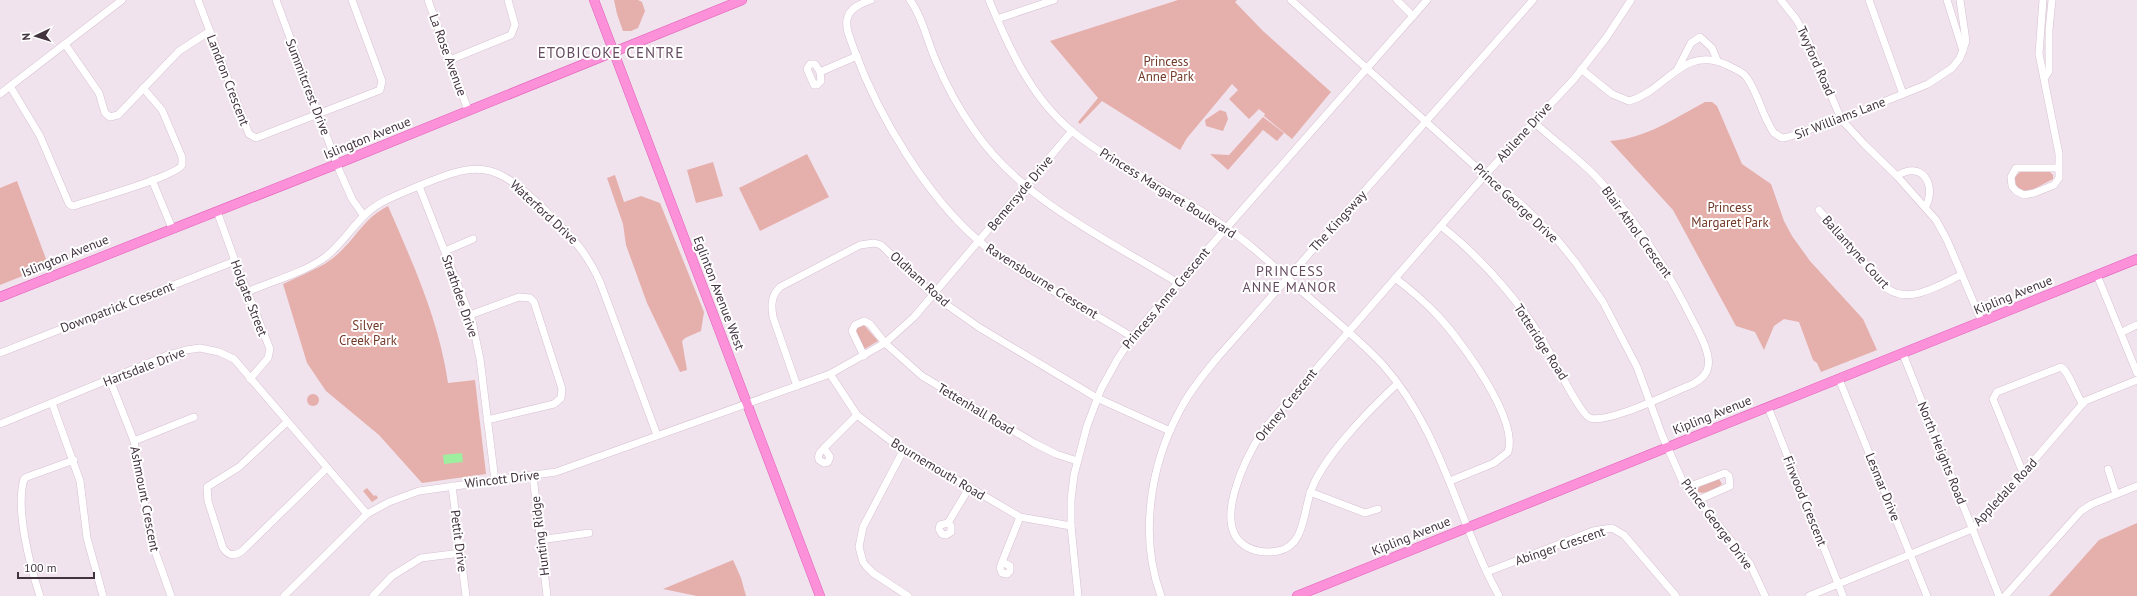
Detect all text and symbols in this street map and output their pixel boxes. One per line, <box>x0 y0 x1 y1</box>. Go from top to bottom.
street label: La Rose Avenue <box>425 12 471 98</box>
north arrow <box>16 16 56 56</box>
street label: Twyford Road <box>1793 23 1839 99</box>
street label: Landron Crescent <box>203 32 253 129</box>
text: N <box>19 33 33 41</box>
street label: Summitcrest Drive <box>282 36 334 138</box>
district label: ETOBICOKE CENTRE <box>538 43 684 62</box>
park label: Princess Anne Park <box>1138 53 1195 85</box>
street label: Sir Williams Lane <box>1792 93 1888 143</box>
street label: Abilene Drive <box>1493 99 1555 165</box>
street label: Islington Avenue <box>321 113 413 163</box>
street label: Princess Margaret Boulevard <box>1097 144 1239 242</box>
street label: Bemersyde Drive <box>983 152 1057 234</box>
street label: Prince George Drive <box>1470 159 1562 247</box>
street label: Waterford Drive <box>506 176 582 248</box>
street label: Blair Athol Crescent <box>1598 183 1676 282</box>
street label: The Kingsway <box>1306 187 1370 255</box>
park label: Princess Margaret Park <box>1691 199 1769 231</box>
street label: Ballantyne Court <box>1819 212 1894 293</box>
street label: Islington Avenue <box>19 231 111 281</box>
street label: Eglinton Avenue West <box>690 234 749 353</box>
street label: Ravensbourne Crescent <box>983 240 1102 323</box>
street label: Princess Anne Crescent <box>1119 243 1214 352</box>
street label: Oldham Road <box>887 248 953 310</box>
street label: Strathdee Drive <box>438 252 482 340</box>
street label: Holgate Street <box>227 257 272 339</box>
district label: PRINCESS ANNE MANOR <box>1243 262 1337 296</box>
street label: Kipling Avenue <box>1971 271 2055 319</box>
street label: Downpatrick Crescent <box>58 277 177 336</box>
street label: Totteridge Road <box>1510 301 1572 383</box>
park label: Silver Creek Park <box>339 317 398 349</box>
street label: Hartsdale Drive <box>101 344 187 390</box>
street label: Orkney Crescent <box>1251 364 1321 445</box>
street label: Tettenhall Road <box>934 379 1018 439</box>
street label: Kipling Avenue <box>1670 391 1754 439</box>
street label: North Heights Road <box>1914 399 1970 507</box>
street label: Bournemouth Road <box>888 434 988 504</box>
street label: Ashmount Crescent <box>126 445 164 554</box>
street label: Lesmar Drive <box>1862 450 1904 524</box>
street label: Firwood Crescent <box>1779 453 1831 549</box>
street label: Appledale Road <box>1969 454 2041 530</box>
street label: Wincott Drive <box>464 466 540 492</box>
street label: Prince George Drive <box>1677 475 1757 573</box>
street label: Hunting Ridge <box>527 495 553 577</box>
street label: Pettit Drive <box>447 509 471 573</box>
street label: Kipling Avenue <box>1369 512 1453 560</box>
street label: Abinger Crescent <box>1513 522 1608 569</box>
scale bar <box>18 554 94 580</box>
text: 100 m <box>24 560 57 575</box>

